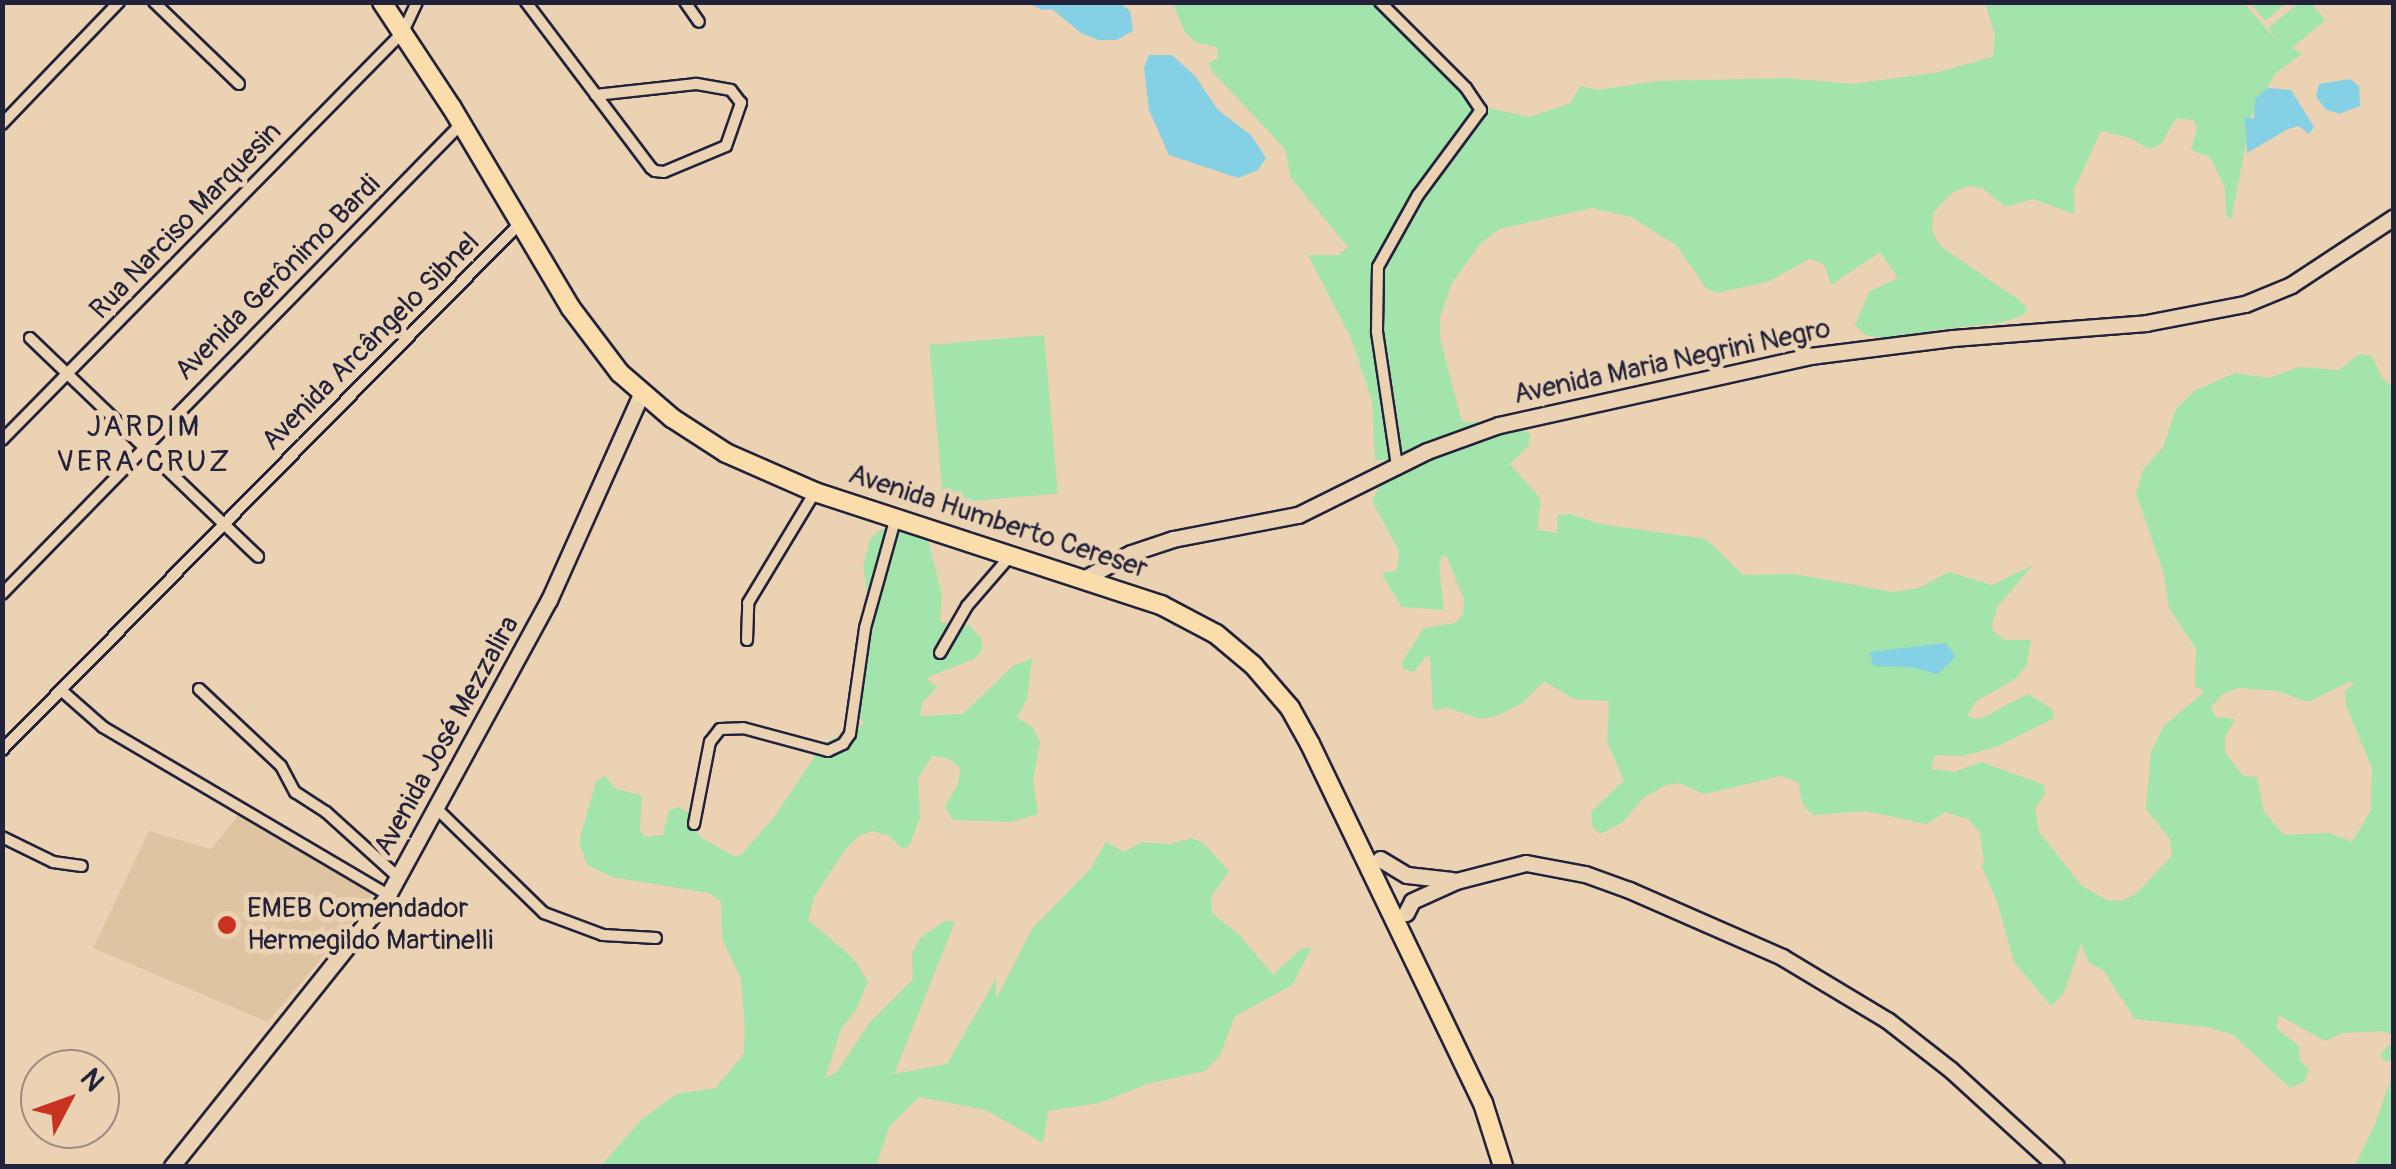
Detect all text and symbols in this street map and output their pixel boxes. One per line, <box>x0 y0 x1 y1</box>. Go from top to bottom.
street label: Rua Narciso Marquesin <box>83 115 289 327</box>
street label: Avenida Gerônimo Bardi <box>168 168 388 388</box>
street label: Avenida Arcângelo Sibnel <box>255 226 487 458</box>
street label: Avenida Maria Negrini Negro <box>1511 312 1833 412</box>
district label: JARDIM VERA CRUZ <box>56 409 232 480</box>
street label: Avenida Humberto Cereser <box>844 458 1152 586</box>
street label: Avenida José Mezzalira <box>367 610 527 862</box>
place label: EMEB Comendador Hermegildo Martinelli <box>247 892 493 958</box>
marker: EMEB Comendador Hermegildo Martinelli <box>216 914 238 936</box>
north arrow <box>20 1049 120 1149</box>
text: N <box>72 1062 111 1099</box>

